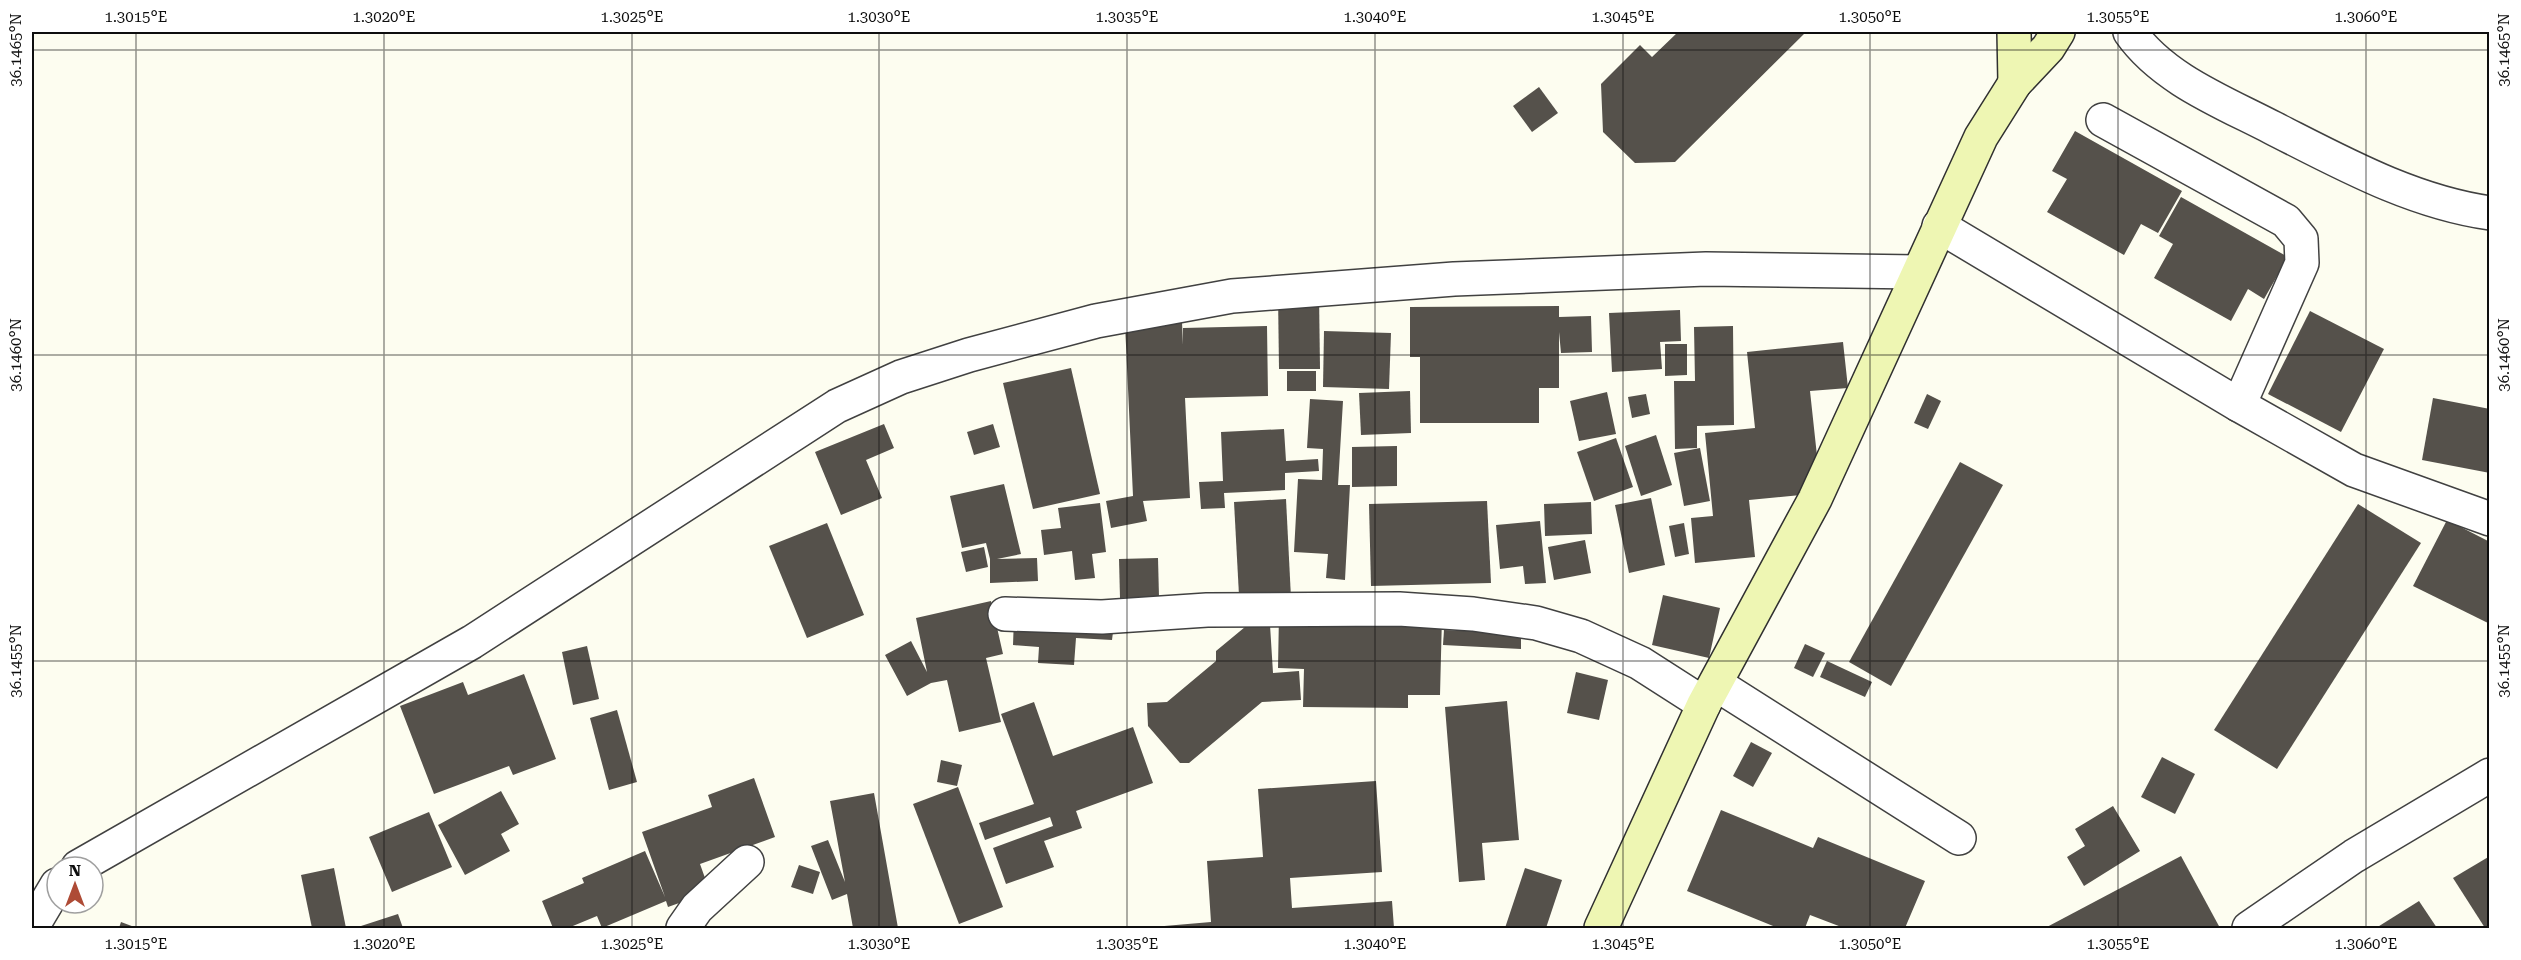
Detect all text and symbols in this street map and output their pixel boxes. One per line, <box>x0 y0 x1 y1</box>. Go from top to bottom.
text: 1.3015°E <box>105 8 167 26</box>
text: 1.3020°E <box>353 8 415 26</box>
text: 1.3025°E <box>601 8 663 26</box>
text: 1.3030°E <box>848 8 910 26</box>
text: 1.3035°E <box>1096 8 1158 26</box>
text: 1.3040°E <box>1344 8 1406 26</box>
text: 1.3045°E <box>1592 8 1654 26</box>
text: 1.3050°E <box>1839 8 1901 26</box>
text: 1.3055°E <box>2087 8 2149 26</box>
text: 1.3060°E <box>2335 8 2397 26</box>
text: 36.1465°N <box>7 13 25 87</box>
text: 36.1465°N <box>2495 13 2513 87</box>
text: 36.1460°N <box>7 318 25 392</box>
text: 36.1460°N <box>2495 318 2513 392</box>
text: 36.1455°N <box>7 624 25 698</box>
text: 36.1455°N <box>2495 624 2513 698</box>
north arrow <box>45 855 105 915</box>
text: N <box>69 861 81 880</box>
text: 1.3015°E <box>105 935 167 953</box>
text: 1.3020°E <box>353 935 415 953</box>
text: 1.3025°E <box>601 935 663 953</box>
text: 1.3030°E <box>848 935 910 953</box>
text: 1.3035°E <box>1096 935 1158 953</box>
text: 1.3040°E <box>1344 935 1406 953</box>
text: 1.3045°E <box>1592 935 1654 953</box>
text: 1.3050°E <box>1839 935 1901 953</box>
text: 1.3055°E <box>2087 935 2149 953</box>
text: 1.3060°E <box>2335 935 2397 953</box>

